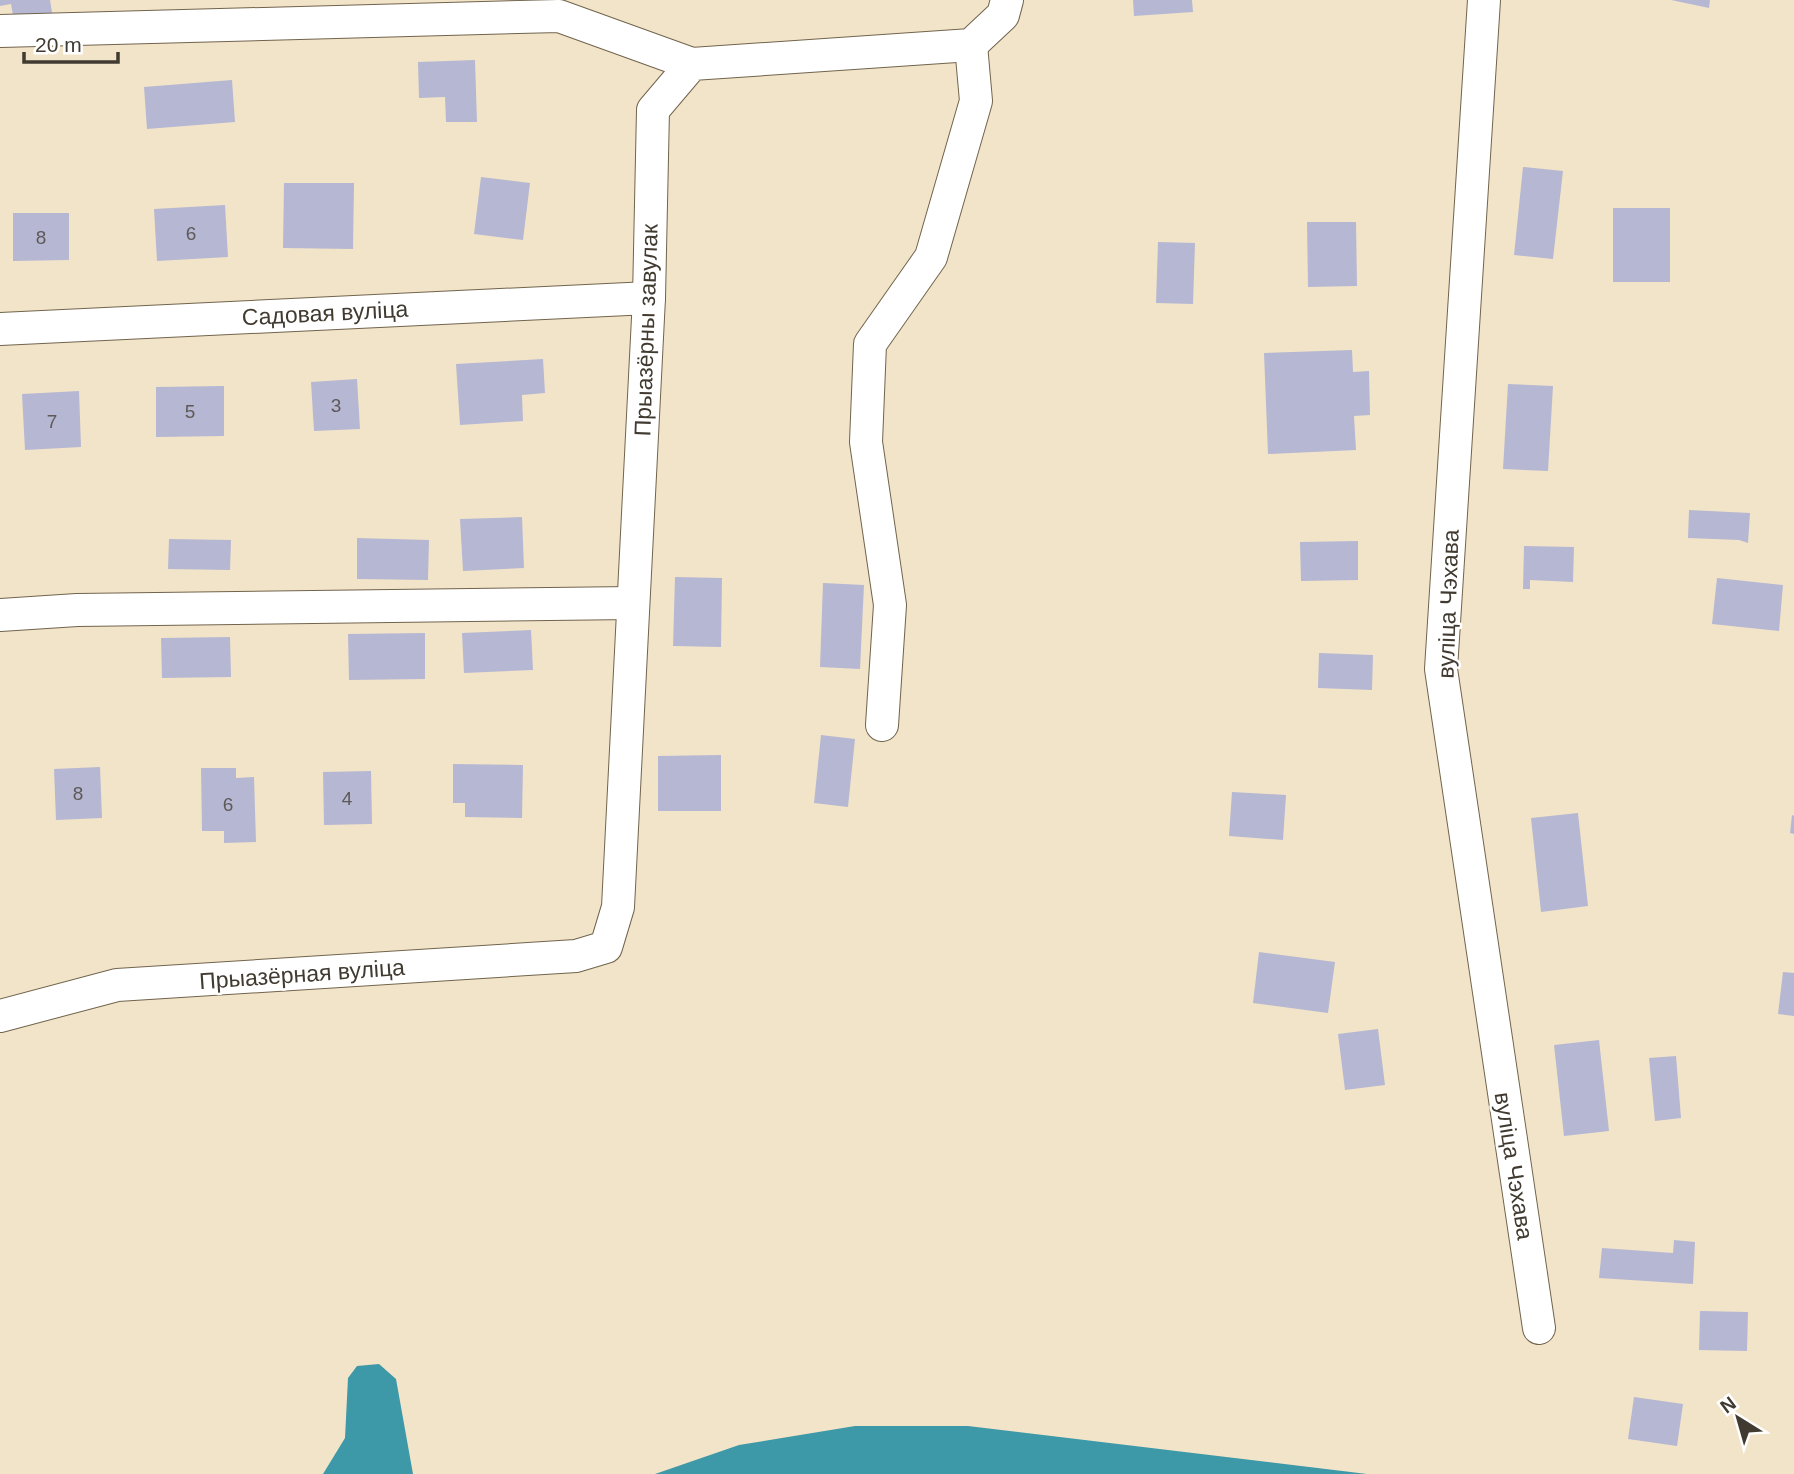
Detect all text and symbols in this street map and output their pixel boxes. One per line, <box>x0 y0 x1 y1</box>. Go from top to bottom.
scale bar <box>24 21 119 65</box>
text: 20 m <box>35 33 82 56</box>
street label: Прыазёрны завулак <box>629 222 663 437</box>
house number: 6 <box>186 223 196 244</box>
house number: 8 <box>36 227 46 248</box>
street label: Садовая вуліца <box>241 296 409 330</box>
house number: 3 <box>331 395 341 416</box>
house number: 5 <box>185 401 195 422</box>
house number: 7 <box>47 411 57 432</box>
street label: вуліца Чэхава <box>1432 529 1464 679</box>
house number: 8 <box>73 783 83 804</box>
house number: 4 <box>342 788 353 809</box>
house number: 6 <box>223 794 233 815</box>
street label: Прыазёрная вуліца <box>198 954 406 994</box>
street label: вуліца Чэхава <box>1489 1090 1539 1242</box>
north arrow <box>1703 1383 1773 1453</box>
text: N <box>1716 1392 1740 1417</box>

